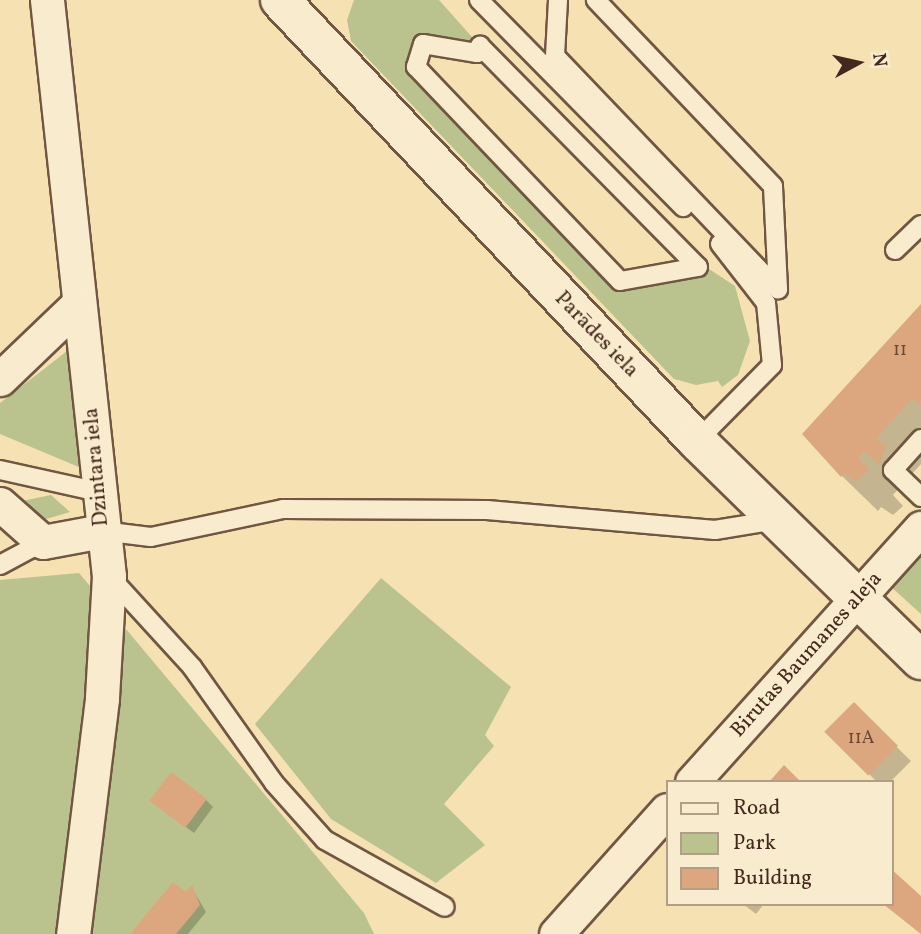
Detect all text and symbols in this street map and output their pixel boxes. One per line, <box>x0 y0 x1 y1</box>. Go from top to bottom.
north arrow <box>823 28 893 98</box>
text: N <box>865 51 893 69</box>
street label: Parādes iela <box>549 287 643 383</box>
house number: 11 <box>893 340 907 362</box>
street label: Dzintara iela <box>79 407 115 527</box>
street label: Birutas Baumanes aleja <box>726 567 888 743</box>
house number: 11A <box>848 728 874 750</box>
legend <box>666 780 893 906</box>
text: Road <box>733 794 780 823</box>
text: Park <box>733 829 776 858</box>
text: Building <box>733 864 812 893</box>

